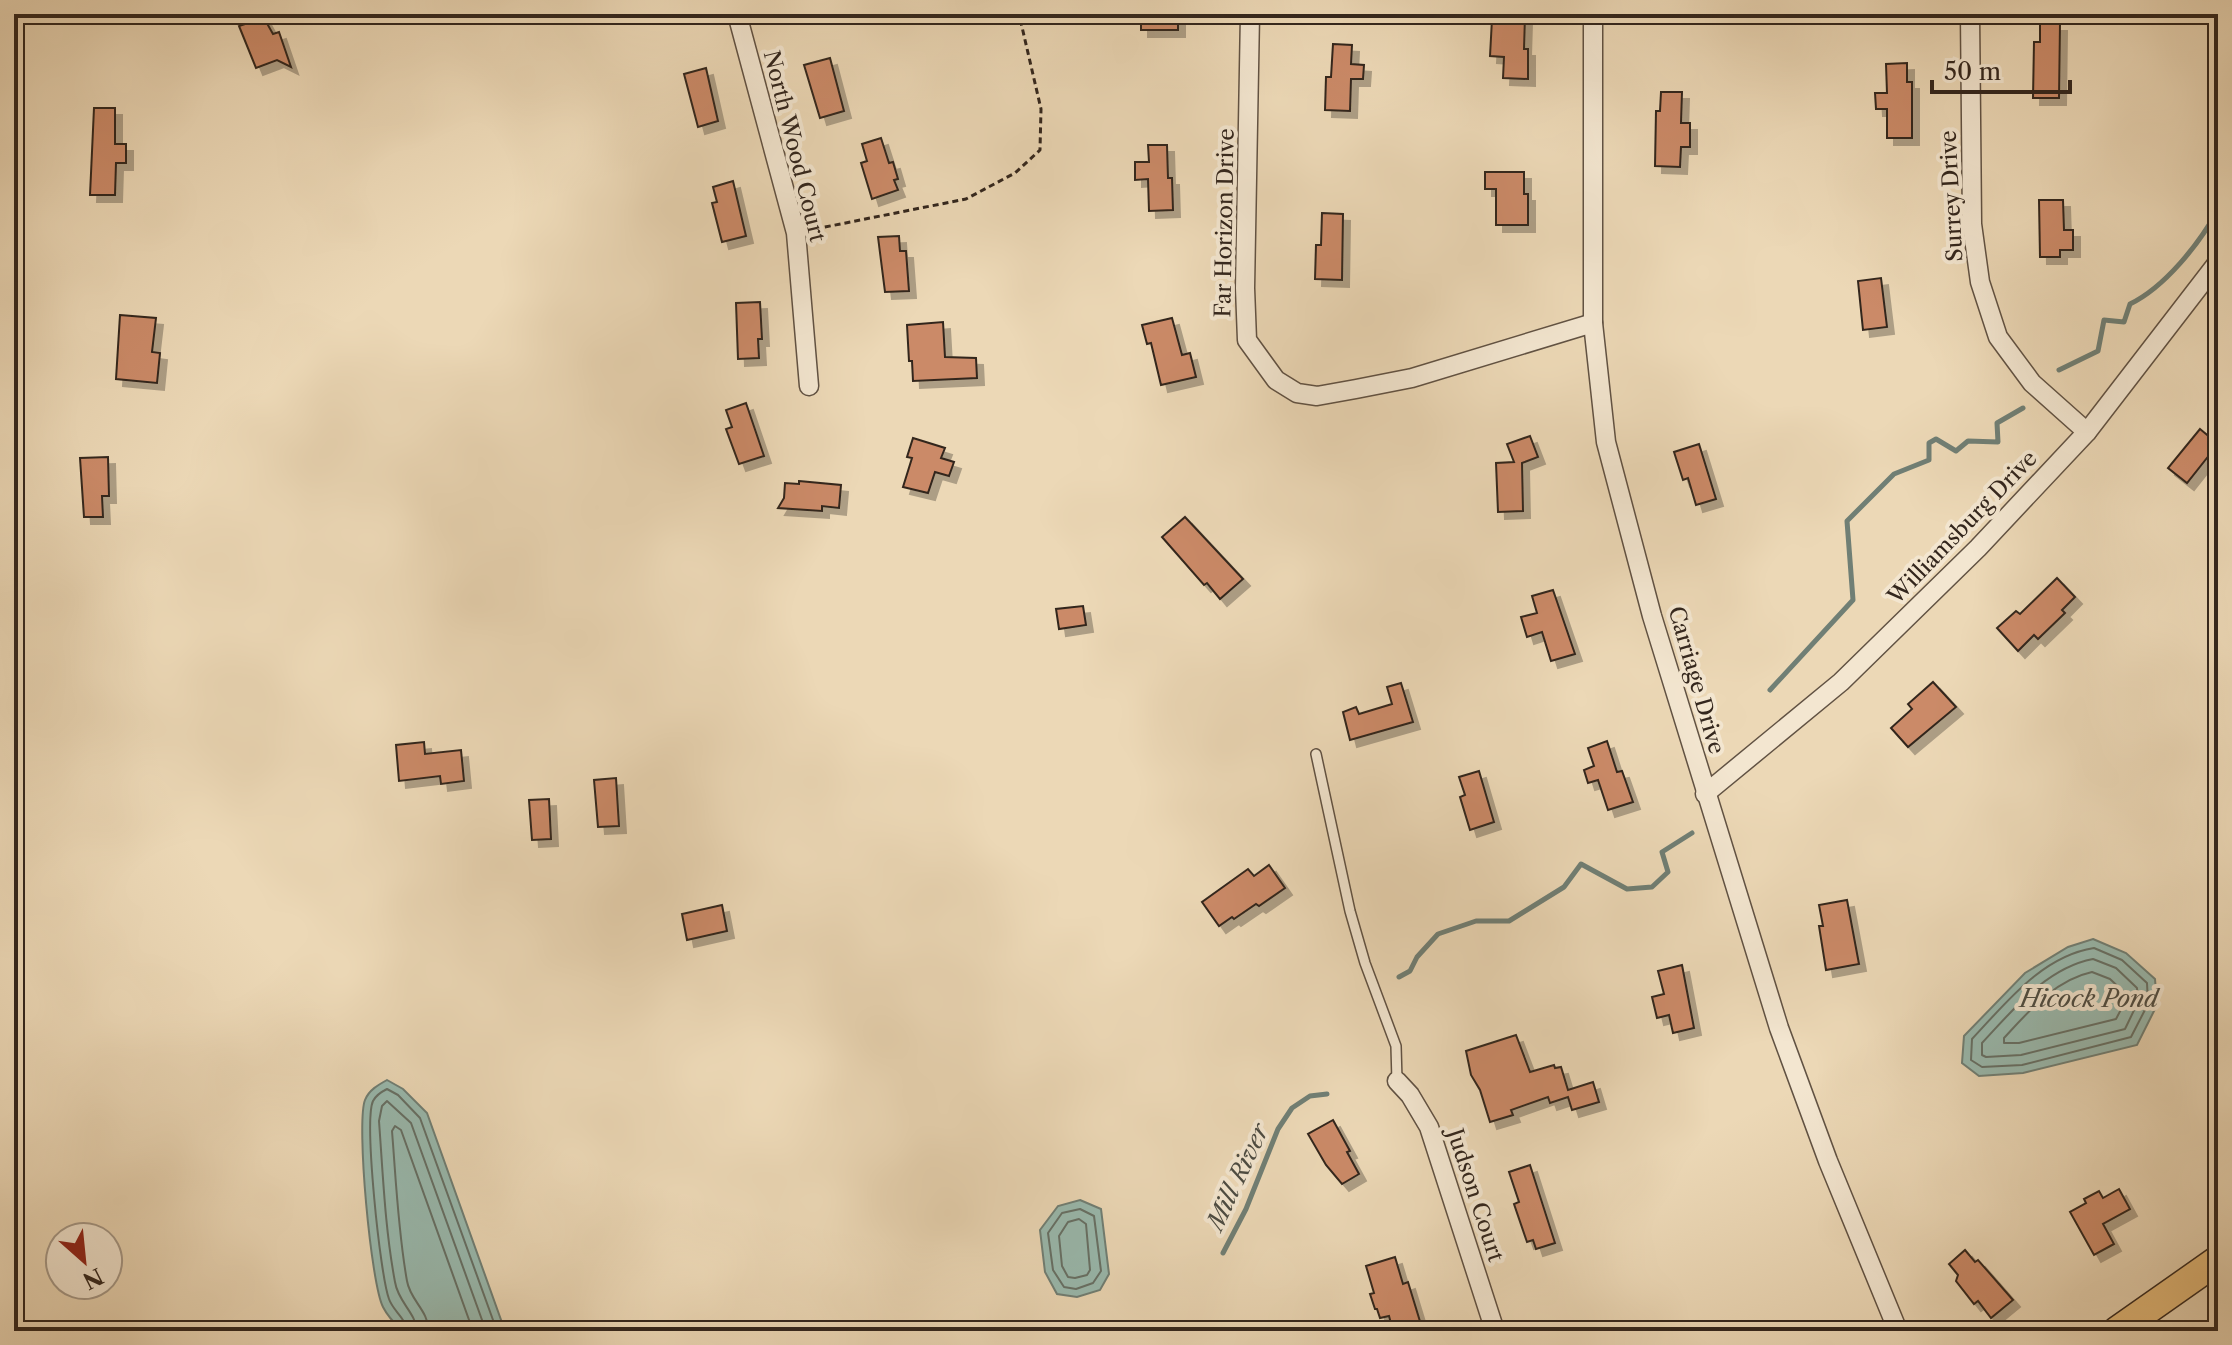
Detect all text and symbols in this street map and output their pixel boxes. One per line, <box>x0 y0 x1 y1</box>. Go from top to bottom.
scale bar <box>1932 44 2070 94</box>
street label: North Wood Court <box>758 48 831 245</box>
text: 50 m <box>1944 57 2001 86</box>
street label: Far Horizon Drive <box>1209 128 1240 318</box>
street label: Surrey Drive <box>1935 130 1968 262</box>
street label: Williamsburg Drive <box>1882 445 2043 610</box>
street label: Carriage Drive <box>1663 603 1730 757</box>
water label: Hicock Pond <box>2018 984 2161 1013</box>
water label: Mill River <box>1199 1117 1276 1237</box>
street label: Judson Court <box>1440 1122 1510 1265</box>
north arrow <box>44 1221 124 1301</box>
text: N <box>78 1262 108 1295</box>

